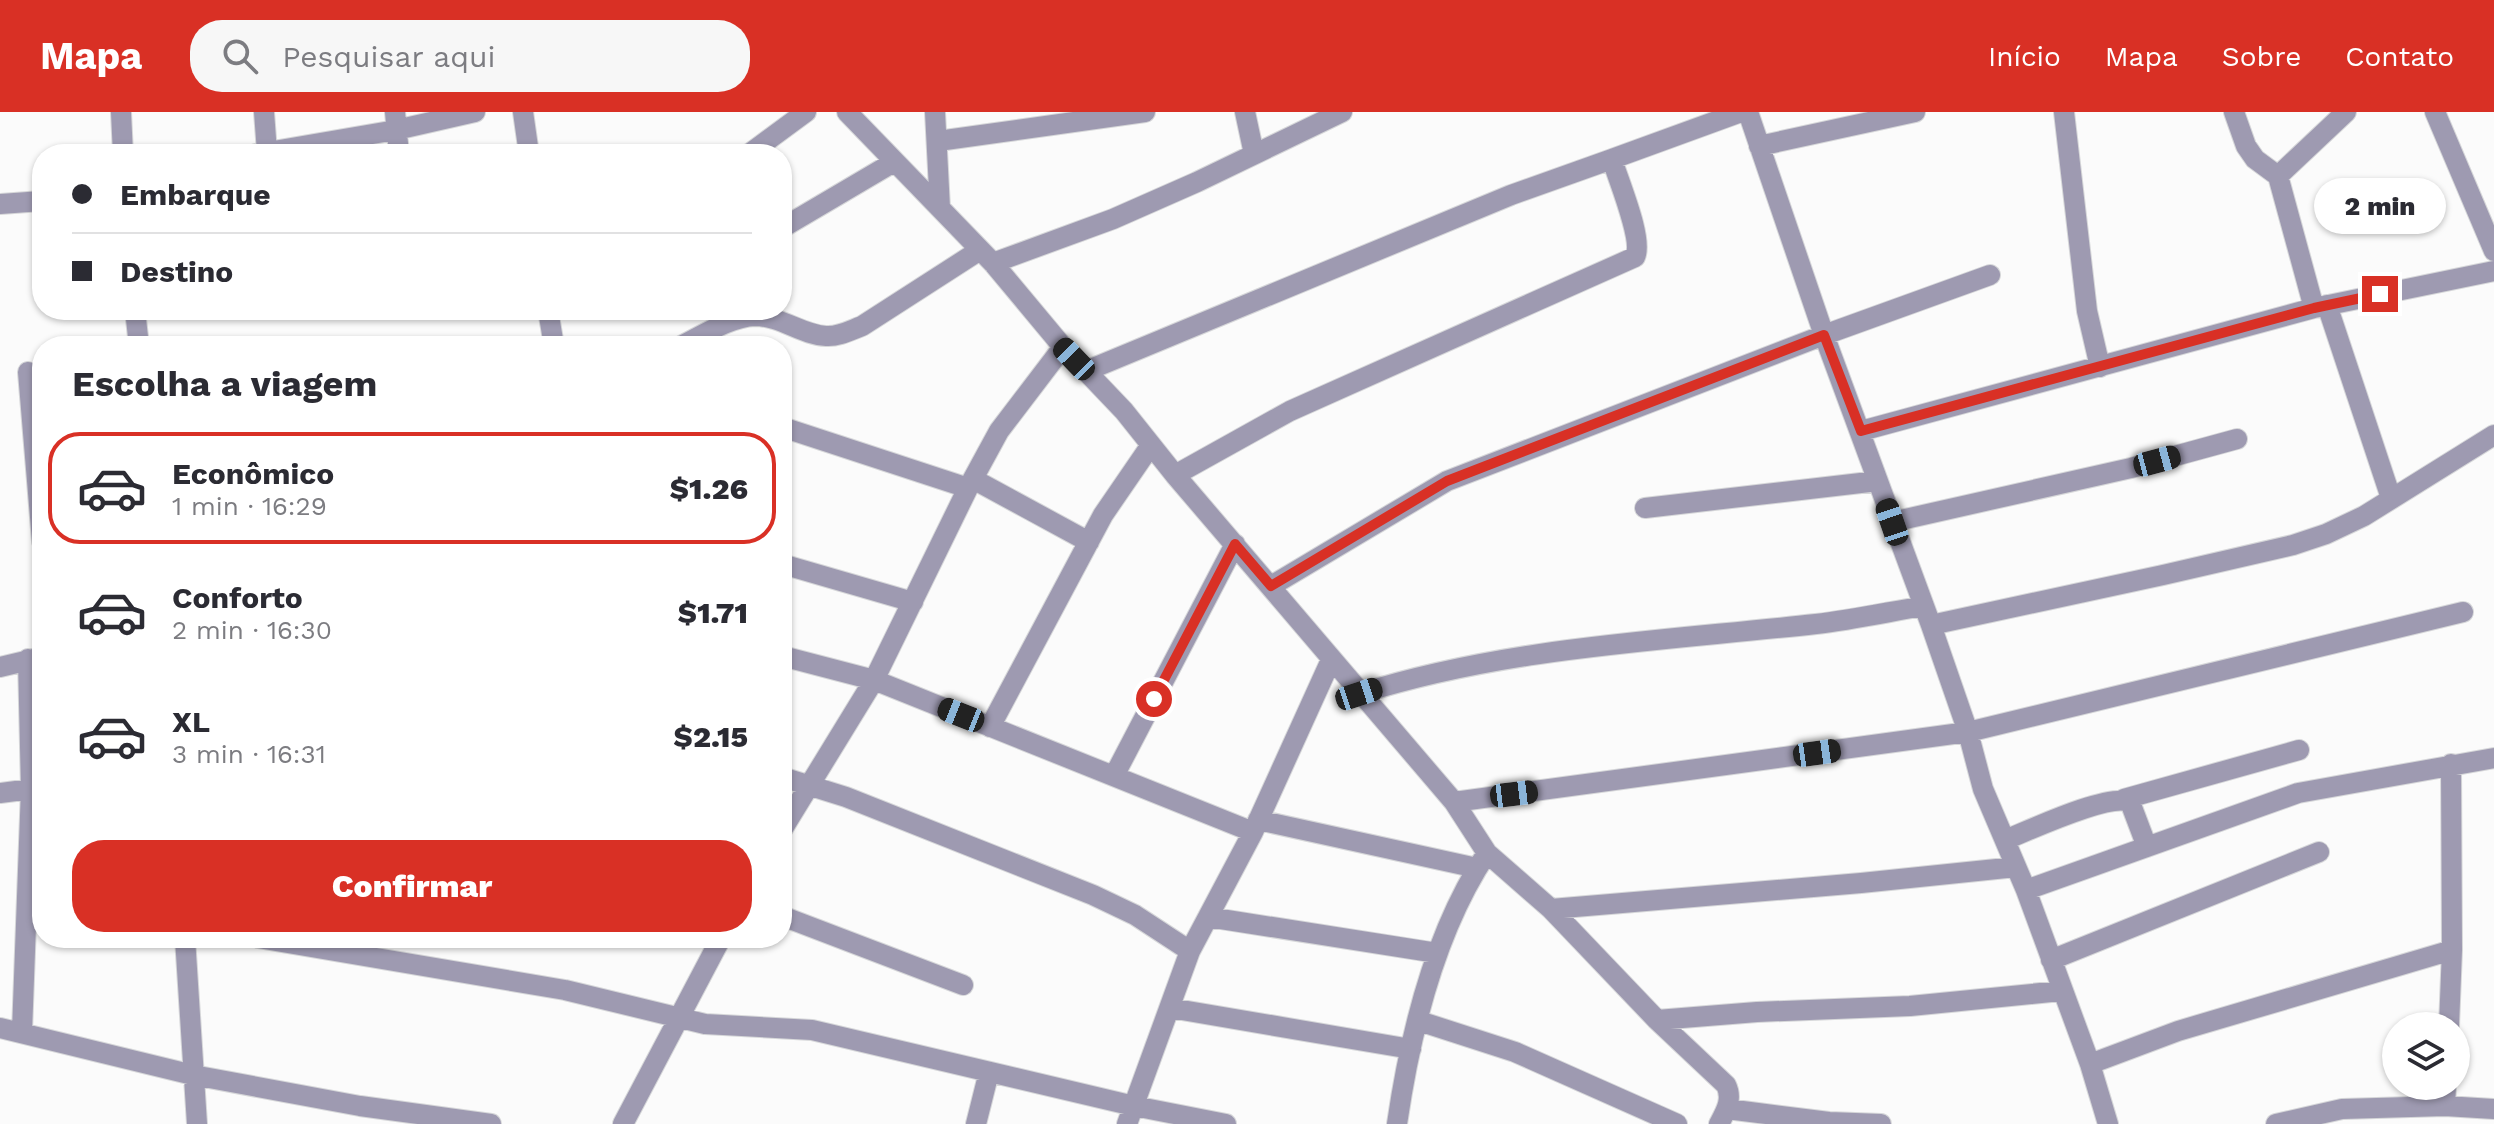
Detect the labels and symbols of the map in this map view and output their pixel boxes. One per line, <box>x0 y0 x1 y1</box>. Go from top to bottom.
callout: 2 min <box>2314 178 2446 234</box>
route end <box>2362 276 2398 312</box>
car <box>1049 333 1099 385</box>
car <box>2131 443 2183 479</box>
car <box>1873 495 1911 549</box>
car <box>1332 675 1386 713</box>
route start <box>1136 681 1172 717</box>
car <box>934 695 988 735</box>
car <box>1792 738 1842 768</box>
car <box>1489 779 1539 809</box>

